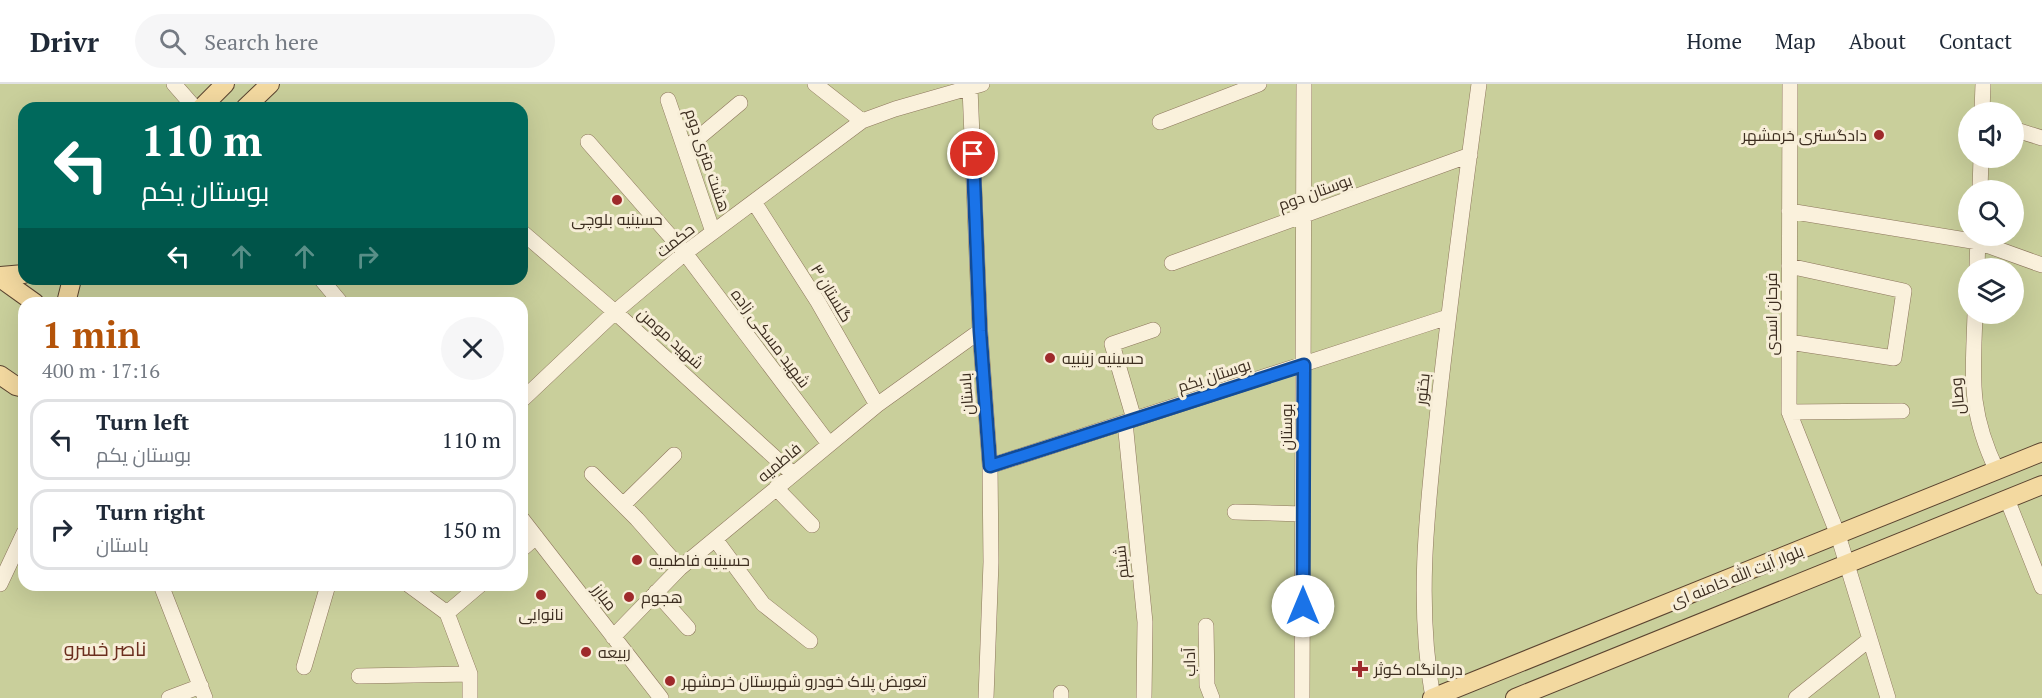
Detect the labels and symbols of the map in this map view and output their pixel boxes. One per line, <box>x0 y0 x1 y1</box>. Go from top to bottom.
street label: هشت متری دوم <box>679 105 736 215</box>
place label: دادگستری خرمشهر <box>1741 124 1867 146</box>
pin <box>947 128 998 179</box>
marker: دادگستری خرمشهر <box>1872 128 1886 142</box>
street label: بوستان دوم <box>1275 168 1355 216</box>
marker: حسینیه بلوچی <box>610 193 624 207</box>
place label: حسینیه بلوچی <box>571 208 663 231</box>
street label: حکمت <box>651 218 699 262</box>
street label: گلستان ۳ <box>806 260 858 326</box>
street label: فرحان اسدی <box>1760 272 1782 356</box>
street label: شهید مسکی زاده <box>726 284 816 392</box>
street label: شهید مومن <box>633 302 709 374</box>
place label: حسینیه زینبیه <box>1062 347 1144 369</box>
marker: حسینیه زینبیه <box>1043 351 1057 365</box>
street label: بوستان یکم <box>1174 353 1254 398</box>
street label: باستان <box>954 372 978 416</box>
street label: بختور <box>1409 372 1435 407</box>
street label: وصال <box>1944 377 1970 415</box>
street label: بوستان <box>1275 404 1297 450</box>
street label: فاطمیه <box>752 437 806 487</box>
street label: بلوار آیت الله خامنه ای <box>1667 539 1807 613</box>
street label: شبنم <box>1108 544 1135 580</box>
place label: حسینیه فاطمیه <box>649 549 750 571</box>
marker: حسینیه فاطمیه <box>630 553 644 567</box>
position arrow <box>1271 574 1335 638</box>
street label: مبارز <box>587 578 622 615</box>
place label: هجوم <box>641 586 683 609</box>
marker: نانوایی <box>534 588 548 602</box>
marker: هجوم <box>622 590 636 604</box>
place label: نانوایی <box>518 603 564 625</box>
district label: ناصر خسرو <box>64 635 146 662</box>
place label: ربیعه <box>598 641 631 663</box>
marker: ربیعه <box>579 645 593 659</box>
street label: آداب <box>1178 647 1200 677</box>
place label: درمانگاه کوثر <box>1373 658 1463 680</box>
marker: درمانگاه کوثر <box>1351 660 1369 678</box>
place label: تعویض پلاک خودرو شهرستان خرمشهر <box>681 670 927 693</box>
marker: تعویض پلاک خودرو شهرستان خرمشهر <box>663 674 677 688</box>

